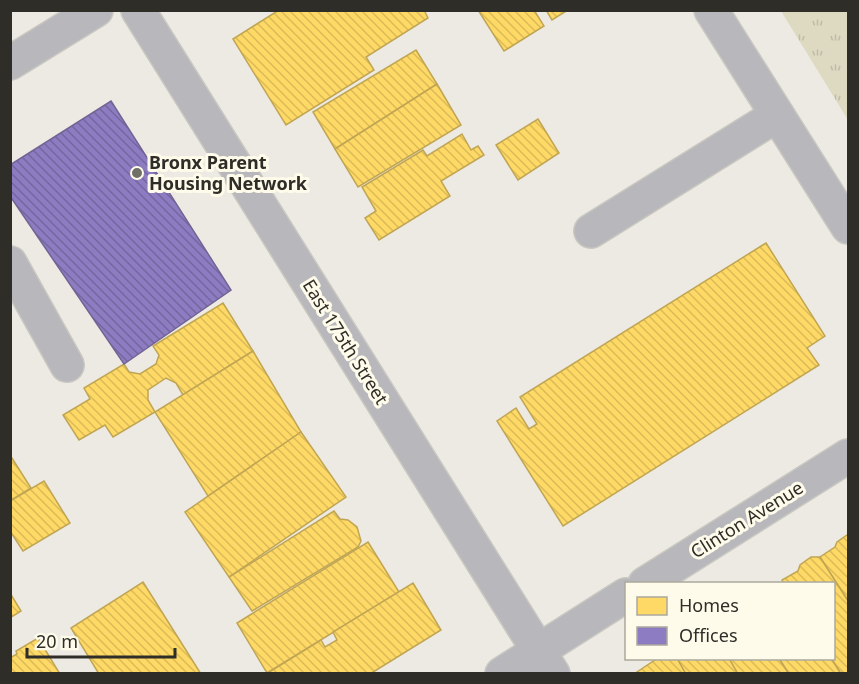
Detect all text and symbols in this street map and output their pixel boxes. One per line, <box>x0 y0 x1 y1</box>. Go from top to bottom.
place label: Bronx Parent Housing Network <box>149 150 308 195</box>
marker: Bronx Parent Housing Network <box>130 166 144 180</box>
street label: East 175th Street <box>298 274 394 409</box>
street label: Clinton Avenue <box>686 475 807 563</box>
legend <box>625 582 835 660</box>
text: Homes <box>679 593 739 617</box>
scale bar <box>27 621 176 659</box>
text: Offices <box>679 623 738 647</box>
text: 20 m <box>36 629 78 653</box>

